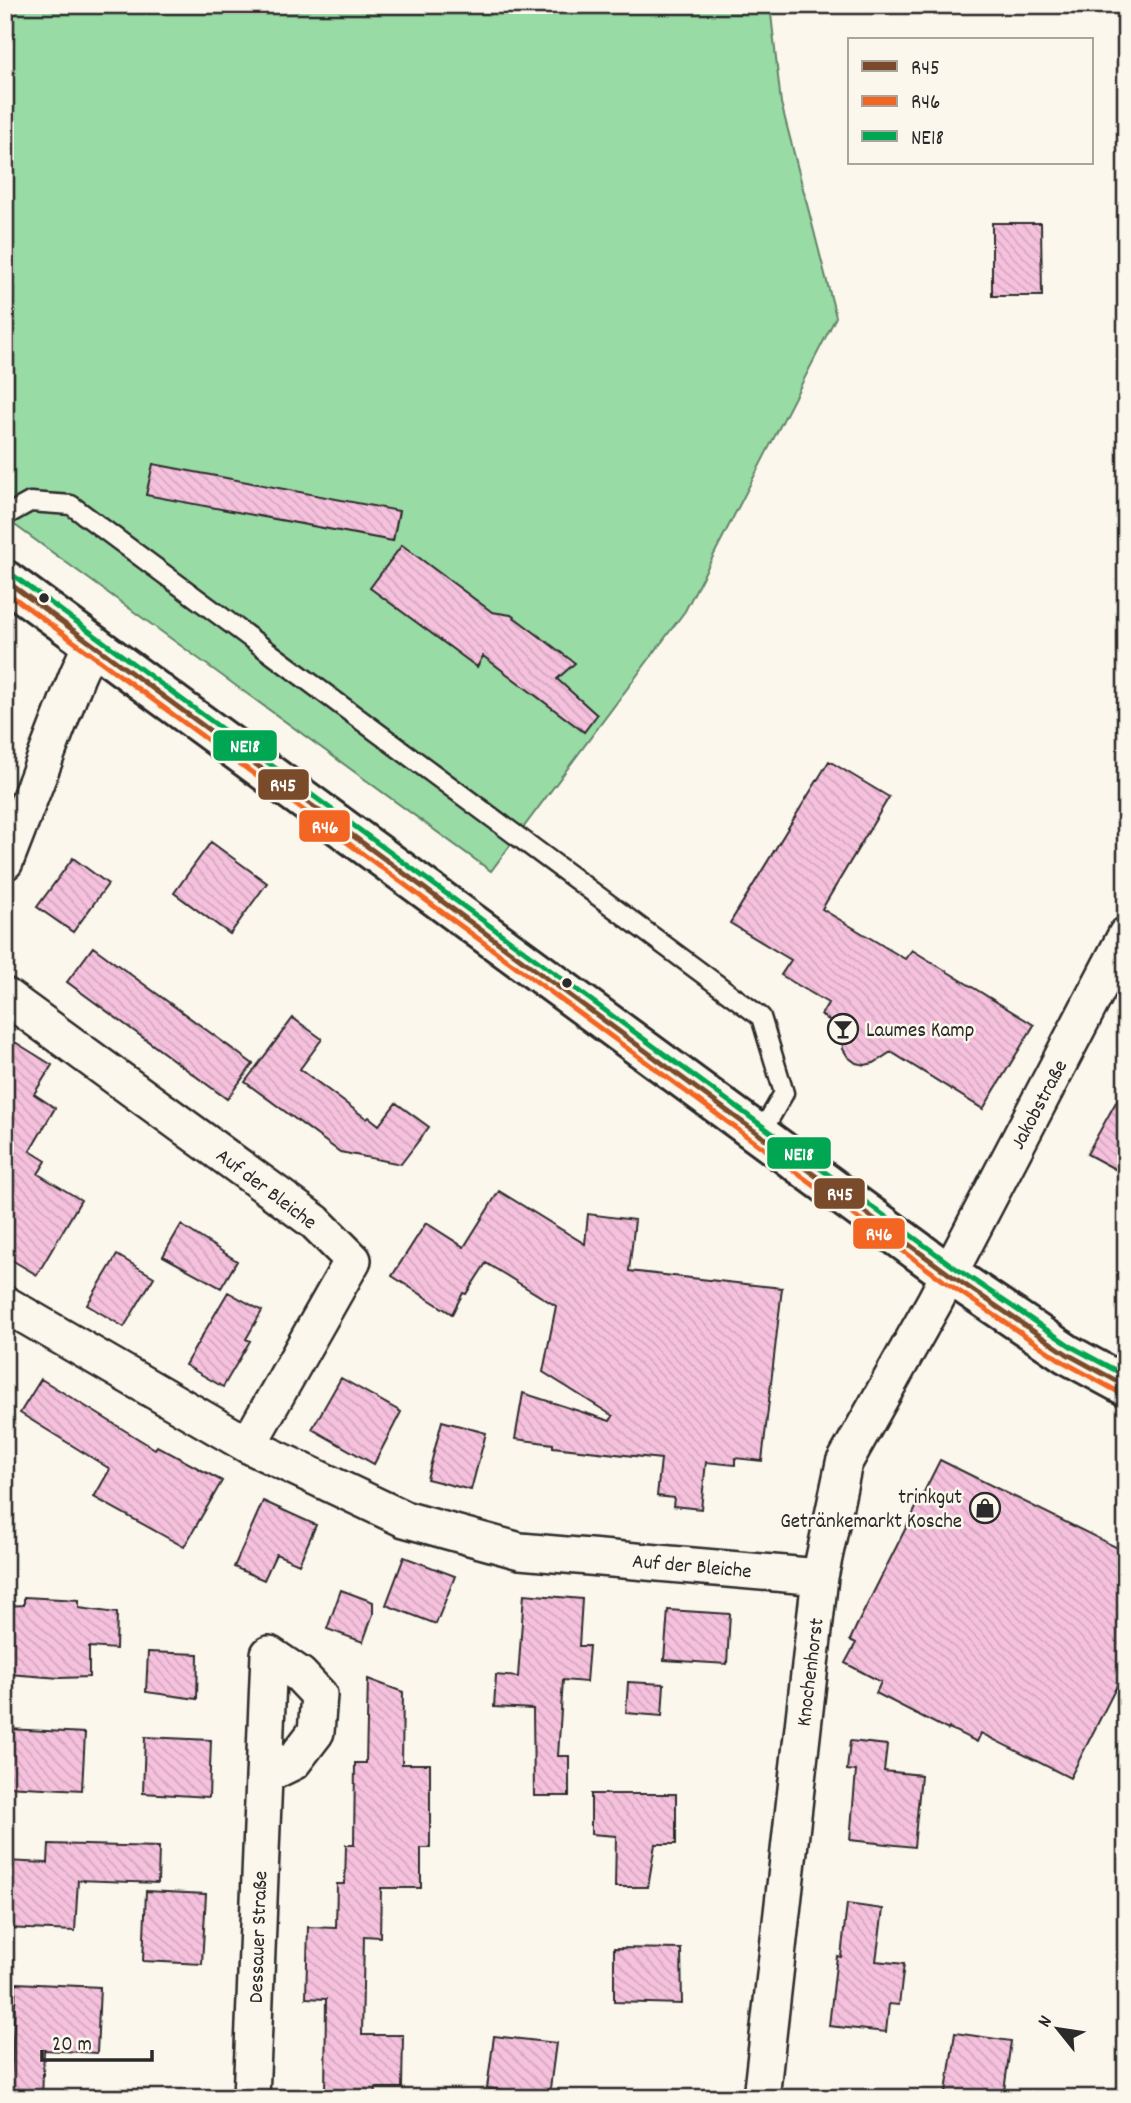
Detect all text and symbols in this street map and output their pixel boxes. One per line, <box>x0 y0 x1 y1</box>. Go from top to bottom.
legend <box>848 38 1092 164</box>
text: R45 <box>911 55 940 85</box>
text: R46 <box>911 89 940 119</box>
text: NE18 <box>911 125 944 155</box>
unlabelled marker <box>37 591 51 605</box>
line badge: NE18 <box>212 729 278 762</box>
text: NE18 <box>230 735 260 762</box>
line badge: R45 <box>257 768 310 801</box>
text: R45 <box>270 774 296 801</box>
line badge: R46 <box>298 809 351 843</box>
text: R46 <box>312 816 338 843</box>
unlabelled marker <box>560 976 574 990</box>
bar icon: Laumes Kamp <box>826 1012 860 1046</box>
place label: Laumes Kamp <box>866 1017 974 1047</box>
street label: Jakobstraße <box>1004 1055 1077 1156</box>
line badge: NE18 <box>766 1136 832 1170</box>
street label: Auf der Bleiche <box>208 1142 322 1238</box>
text: NE18 <box>784 1143 814 1170</box>
line badge: R45 <box>813 1177 866 1210</box>
text: R45 <box>827 1183 853 1210</box>
line badge: R46 <box>852 1217 906 1250</box>
text: R46 <box>866 1223 892 1250</box>
place label: trinkgut Getränkemarkt Kosche <box>780 1484 962 1538</box>
shop icon: trinkgut Getränkemarkt Kosche <box>968 1491 1002 1525</box>
street label: Auf der Bleiche <box>631 1548 753 1588</box>
street label: Knochenhorst <box>790 1616 834 1728</box>
street label: Dessauer Straße <box>243 1870 277 2004</box>
north arrow <box>1023 1994 1092 2064</box>
text: N <box>1032 2011 1060 2033</box>
scale bar <box>42 2019 152 2063</box>
text: 20 m <box>52 2031 92 2061</box>

